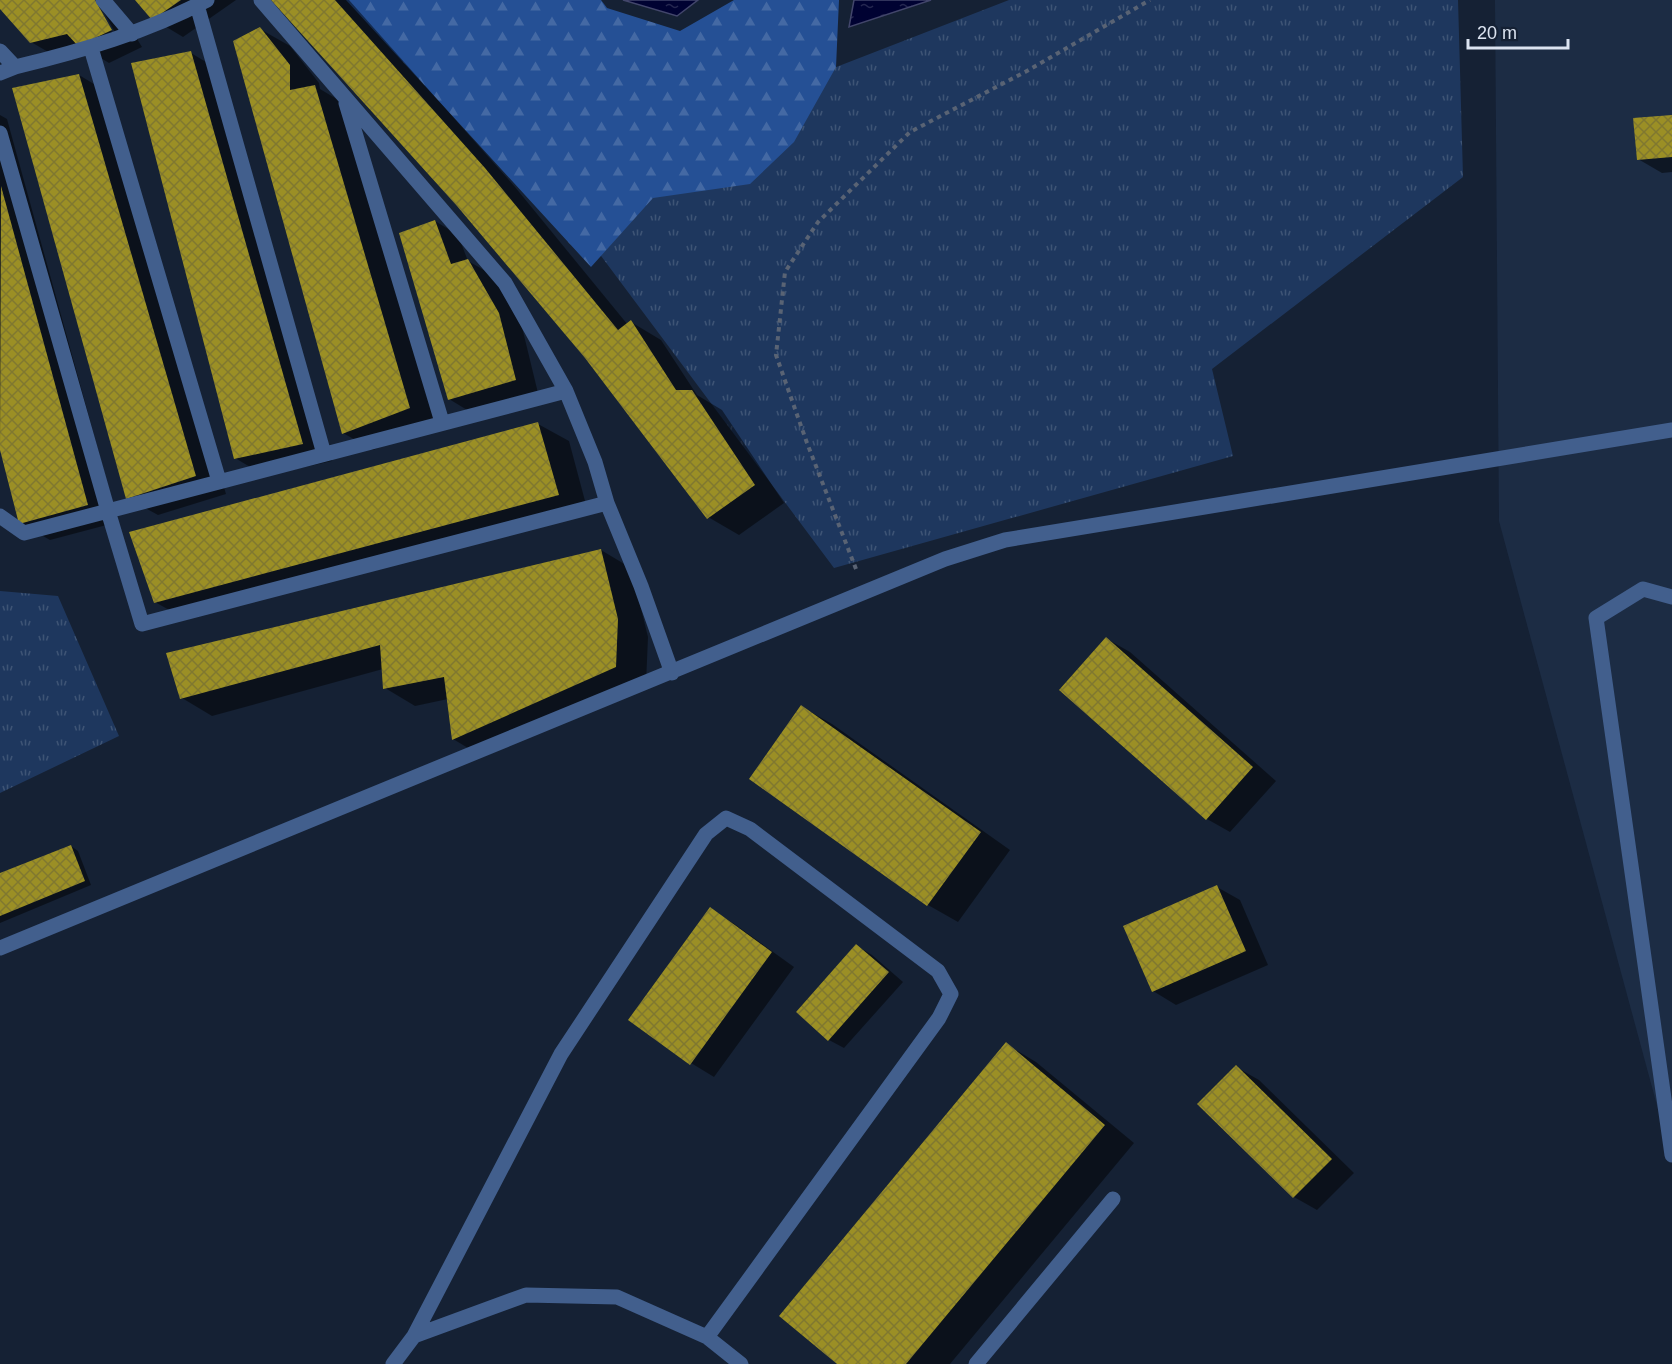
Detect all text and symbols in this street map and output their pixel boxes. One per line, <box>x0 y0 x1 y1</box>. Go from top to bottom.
scale bar <box>1468 12 1568 50</box>
text: 20 m <box>1477 23 1517 43</box>

